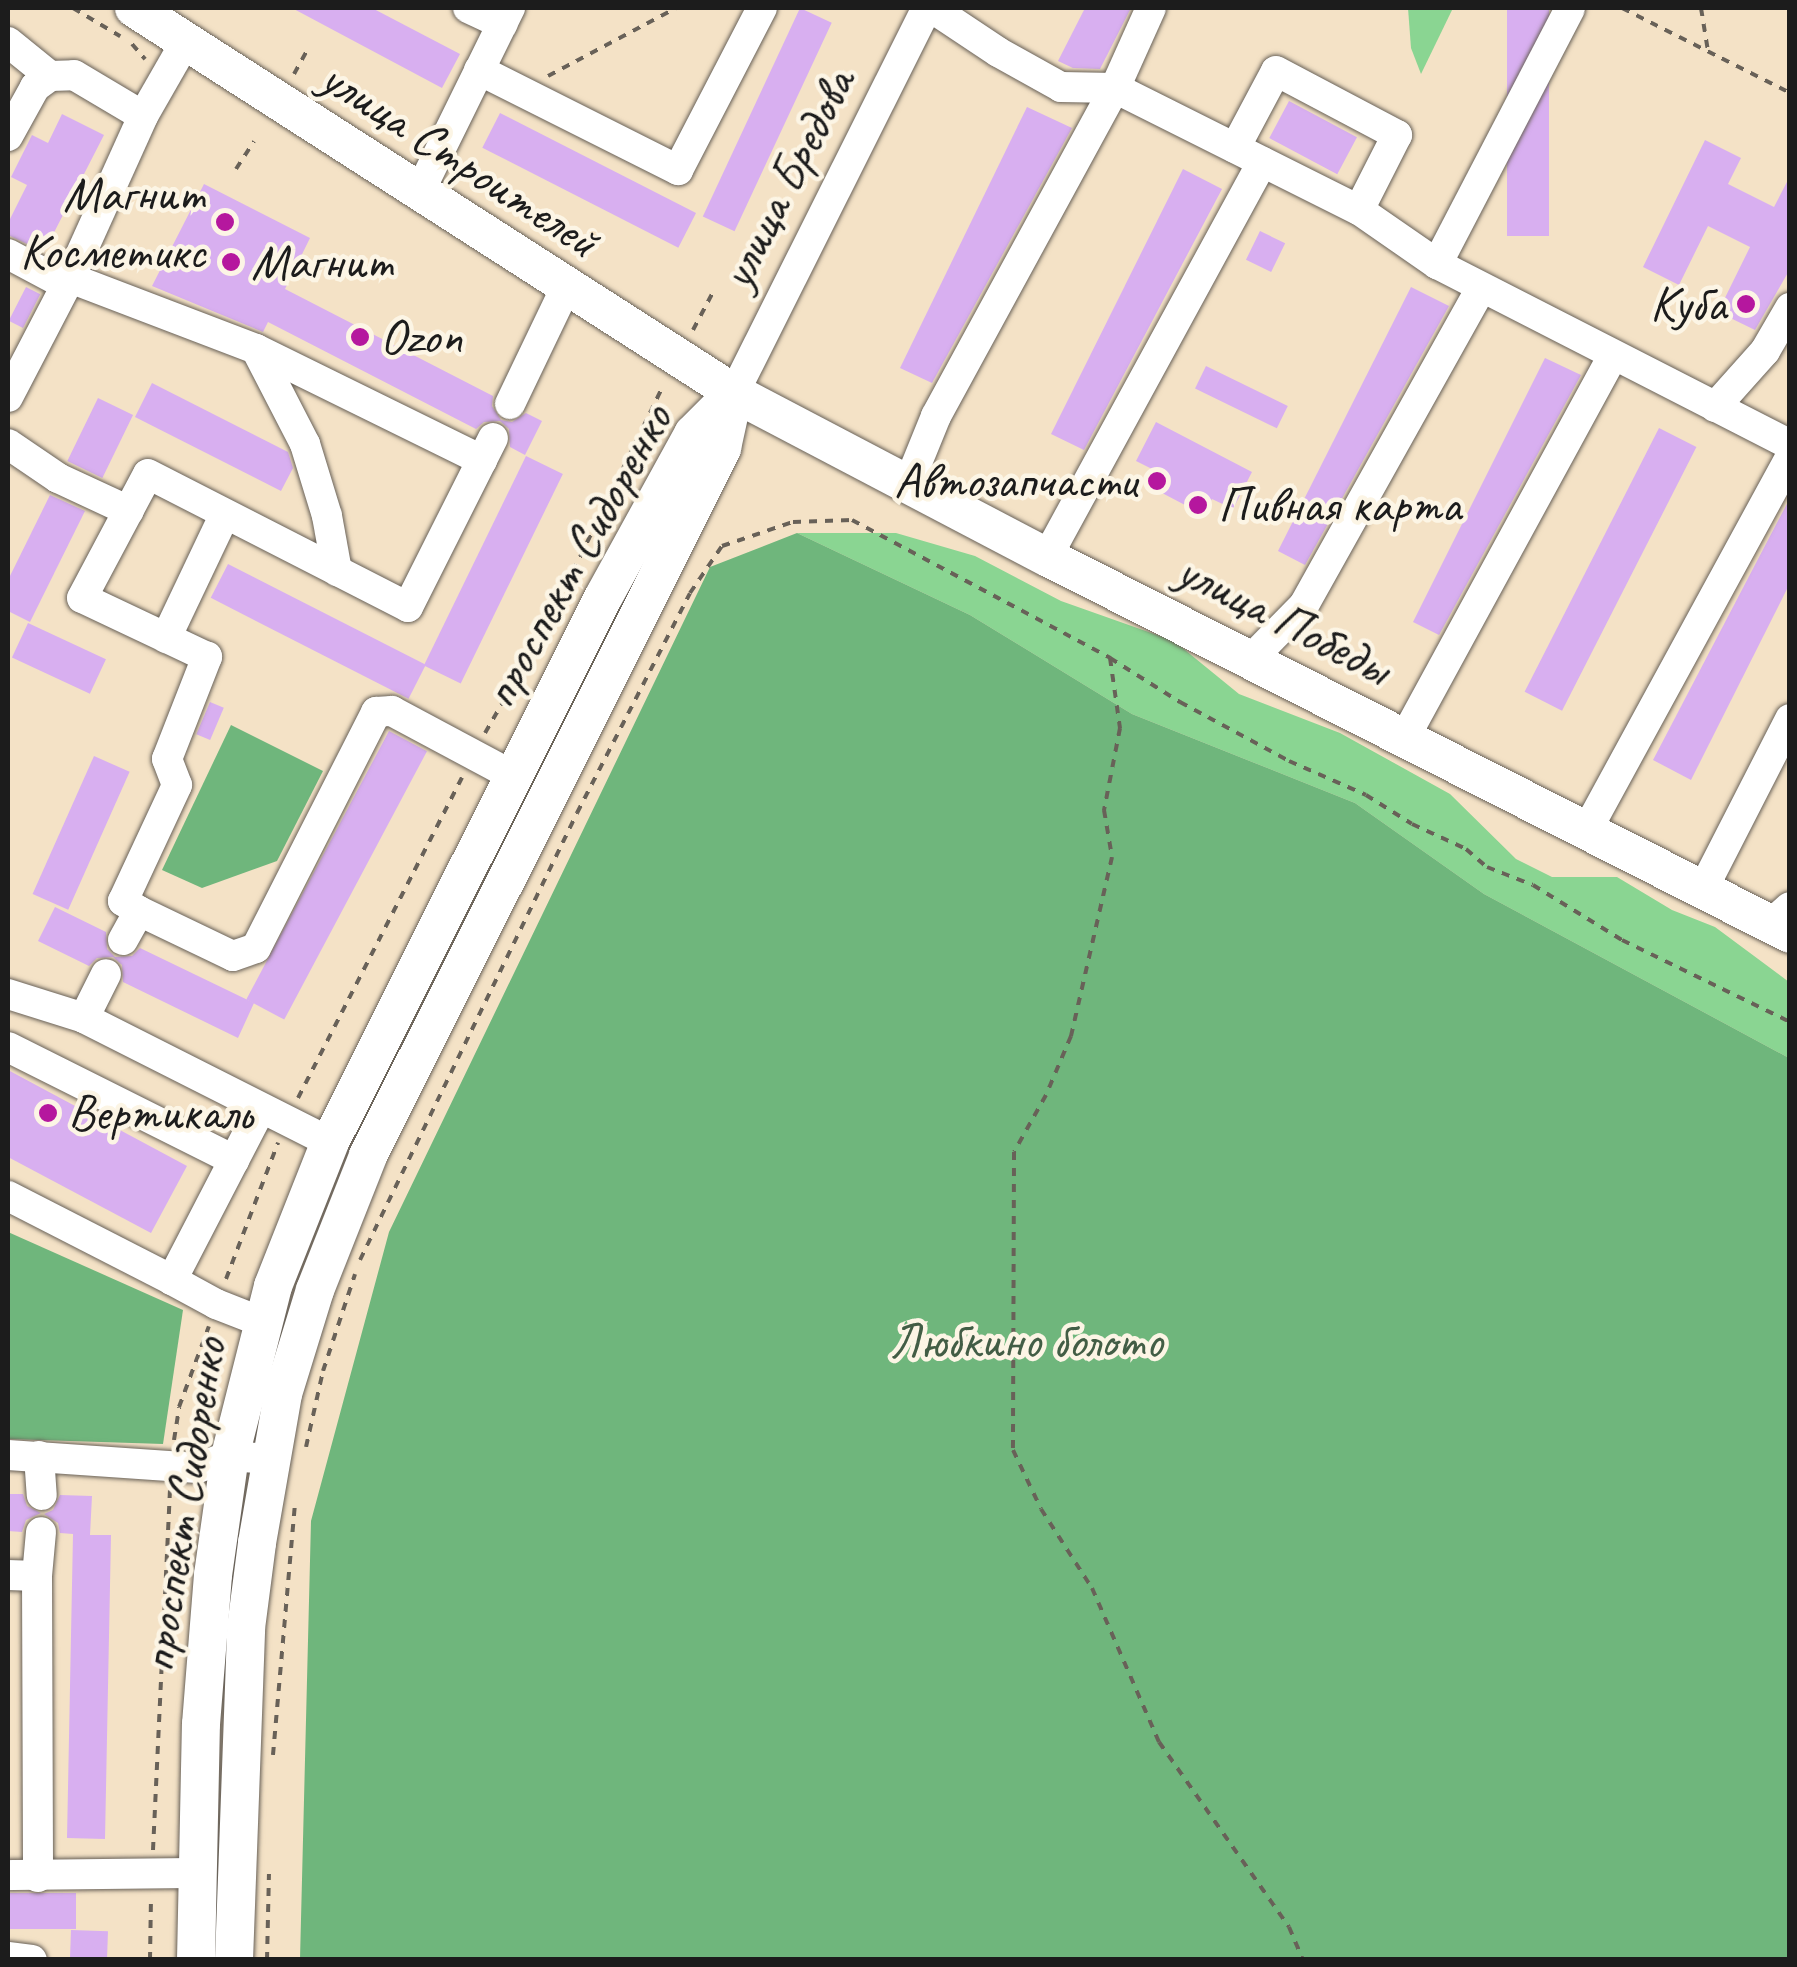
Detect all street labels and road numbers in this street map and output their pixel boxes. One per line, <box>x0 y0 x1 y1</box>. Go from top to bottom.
street label: улица Строителей <box>312 48 608 270</box>
street label: улица Бредова <box>706 59 868 299</box>
street label: проспект Сидоренко <box>469 394 685 718</box>
street label: улица Победы <box>1168 540 1400 698</box>
street label: проспект Сидоренко <box>127 1334 239 1676</box>

